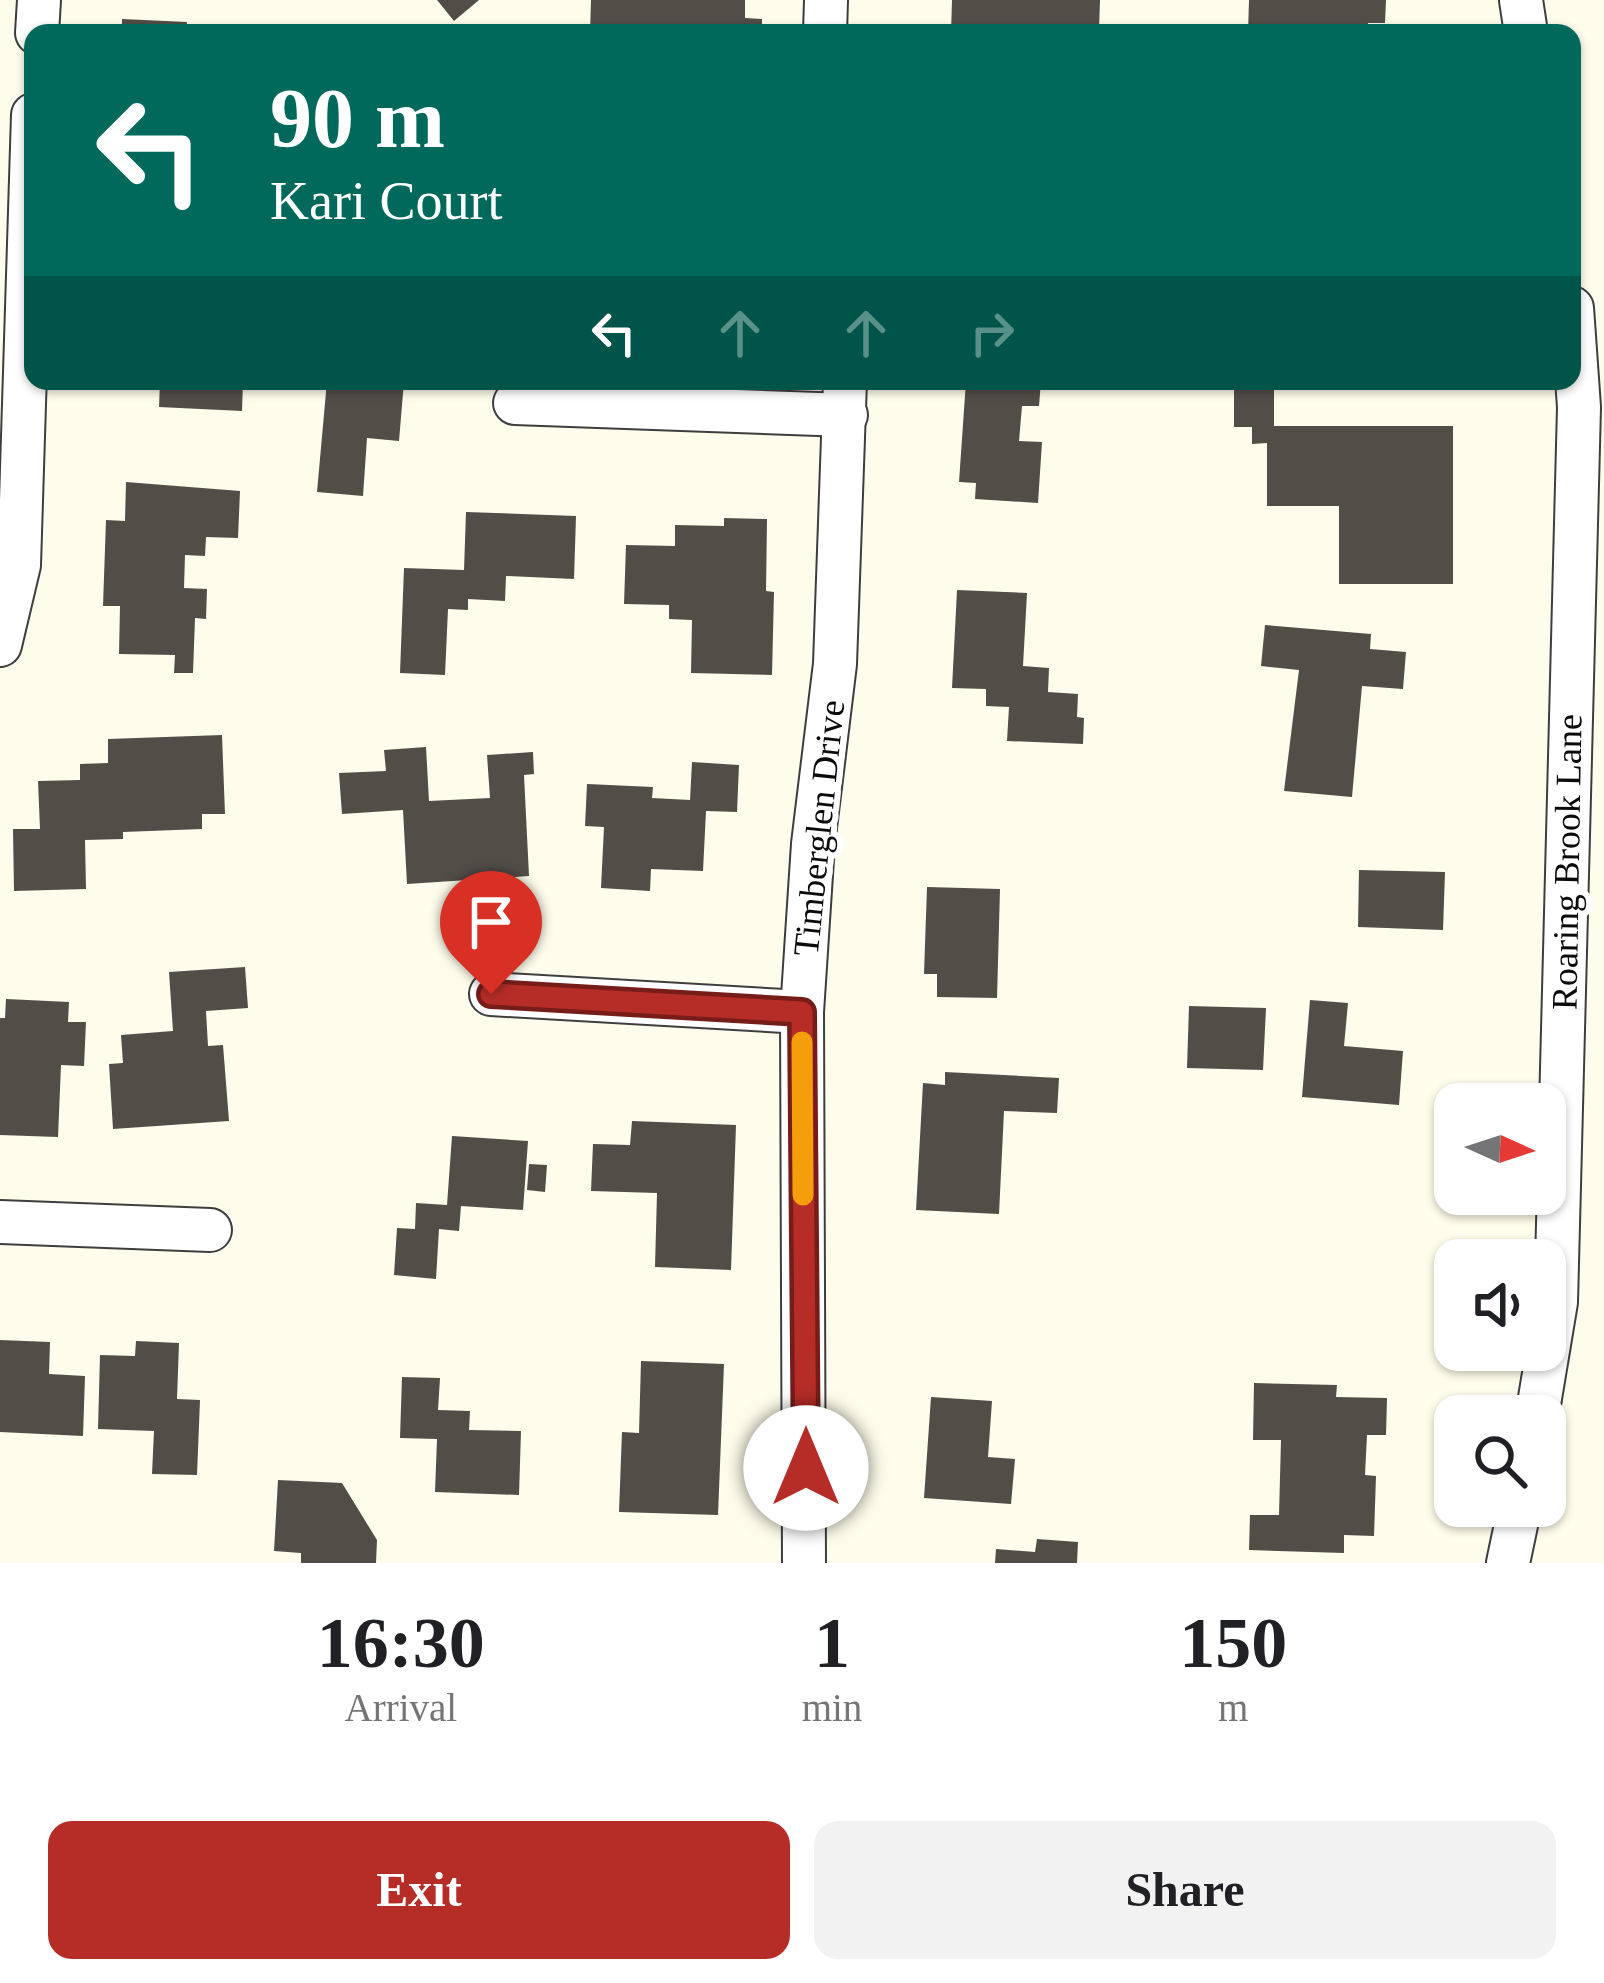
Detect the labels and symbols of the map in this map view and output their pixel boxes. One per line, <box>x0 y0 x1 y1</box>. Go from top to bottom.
street label: Timberglen Drive <box>786 698 852 958</box>
street label: Roaring Brook Lane <box>1544 714 1590 1010</box>
pin <box>440 871 542 994</box>
north arrow <box>1434 1083 1566 1215</box>
position arrow <box>743 1405 869 1531</box>

